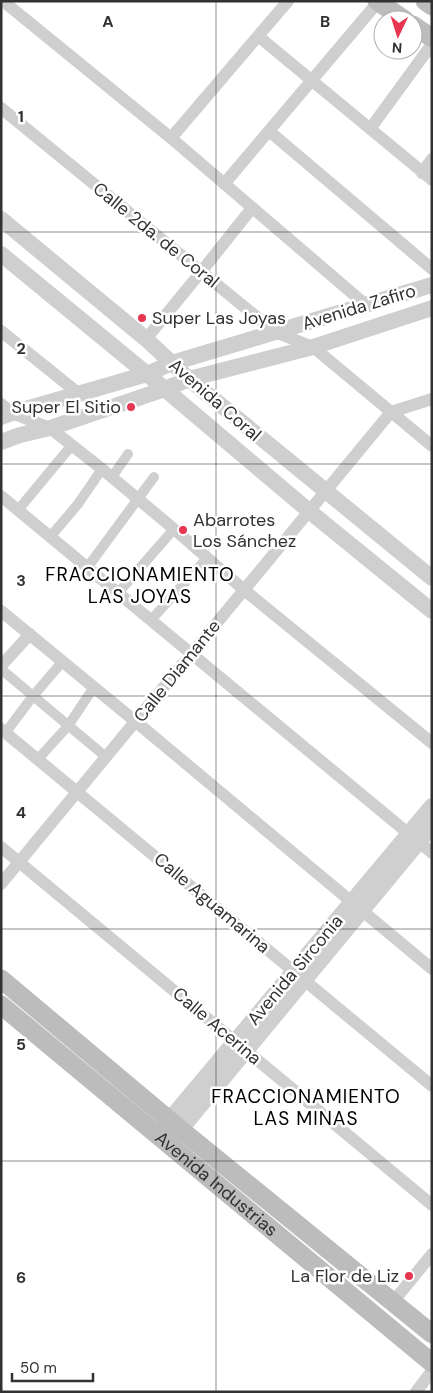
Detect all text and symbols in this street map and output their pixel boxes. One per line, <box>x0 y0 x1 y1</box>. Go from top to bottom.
north arrow <box>373 10 423 60</box>
text: A <box>102 11 114 32</box>
text: B <box>320 11 330 32</box>
text: N <box>391 39 403 57</box>
text: 1 <box>18 106 24 127</box>
street label: Calle 2da. de Coral <box>88 177 224 293</box>
street label: Avenida Zafiro <box>299 278 419 336</box>
place label: Super Las Joyas <box>152 306 286 330</box>
marker: Super Las Joyas <box>136 312 148 324</box>
text: 2 <box>16 338 26 359</box>
street label: Avenida Coral <box>164 353 266 447</box>
place label: Super El Sitio <box>12 395 121 419</box>
marker: Super El Sitio <box>125 401 137 413</box>
place label: Abarrotes Los Sánchez <box>193 508 296 553</box>
marker: Abarrotes Los Sánchez <box>177 524 189 536</box>
district label: FRACCIONAMIENTO LAS JOYAS <box>45 562 235 609</box>
text: 3 <box>16 570 26 591</box>
street label: Calle Diamante <box>128 615 226 727</box>
text: 4 <box>16 802 26 823</box>
street label: Calle Aguamarina <box>149 847 275 959</box>
street label: Avenida Sirconia <box>242 910 348 1030</box>
street label: Calle Acerina <box>168 982 266 1070</box>
text: 5 <box>16 1034 26 1055</box>
district label: FRACCIONAMIENTO LAS MINAS <box>211 1084 401 1131</box>
street label: Avenida Industrias <box>150 1126 283 1242</box>
place label: La Flor de Liz <box>291 1264 399 1288</box>
text: 6 <box>16 1267 26 1288</box>
marker: La Flor de Liz <box>403 1270 415 1282</box>
scale bar <box>12 1350 94 1382</box>
text: 50 m <box>20 1358 57 1378</box>

